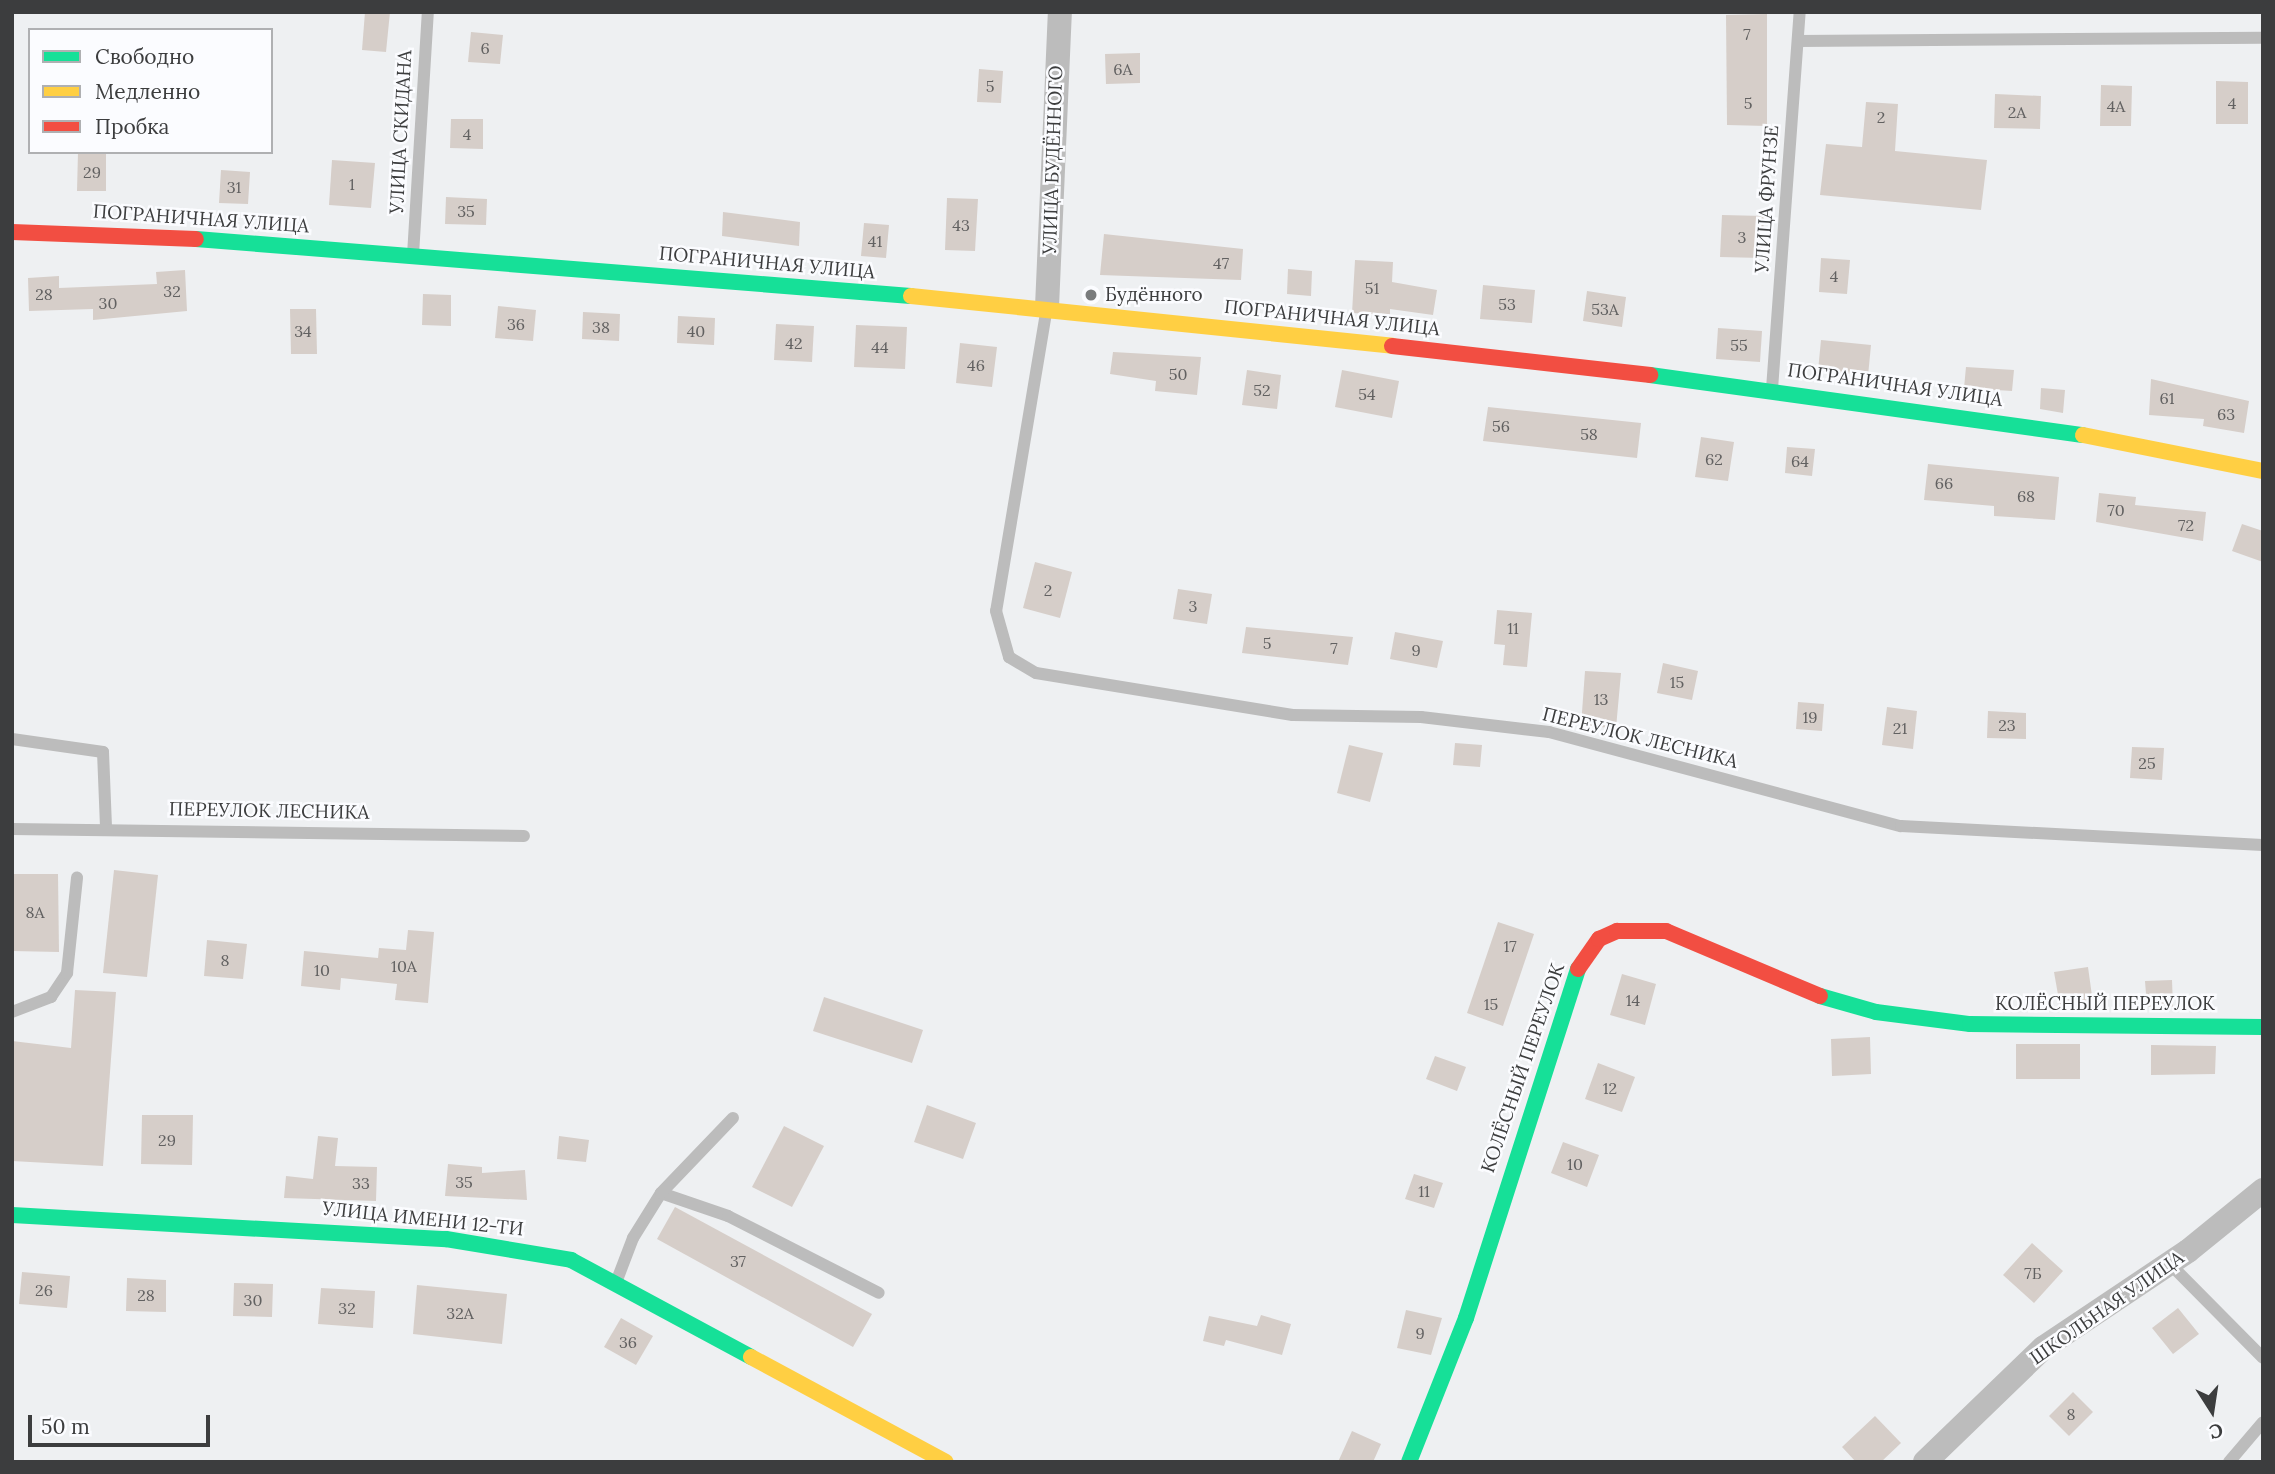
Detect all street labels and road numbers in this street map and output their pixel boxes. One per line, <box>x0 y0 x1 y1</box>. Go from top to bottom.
street label: УЛИЦА СКИДАНА <box>385 49 417 215</box>
street label: УЛИЦА БУДЁННОГО <box>1038 65 1068 255</box>
street label: УЛИЦА ФРУНЗЕ <box>1750 124 1784 274</box>
street label: ПОГРАНИЧНАЯ УЛИЦА <box>92 200 310 238</box>
street label: ПОГРАНИЧНАЯ УЛИЦА <box>658 242 876 284</box>
street label: ПОГРАНИЧНАЯ УЛИЦА <box>1223 295 1441 341</box>
street label: ПОГРАНИЧНАЯ УЛИЦА <box>1786 359 2004 411</box>
street label: ПЕРЕУЛОК ЛЕСНИКА <box>1540 703 1740 773</box>
street label: ПЕРЕУЛОК ЛЕСНИКА <box>169 798 369 824</box>
street label: КОЛЁСНЫЙ ПЕРЕУЛОК <box>1476 960 1570 1176</box>
street label: КОЛЁСНЫЙ ПЕРЕУЛОК <box>1995 993 2215 1015</box>
street label: УЛИЦА ИМЕНИ 12-ТИ <box>321 1197 525 1241</box>
street label: ШКОЛЬНАЯ УЛИЦА <box>2026 1246 2188 1370</box>

